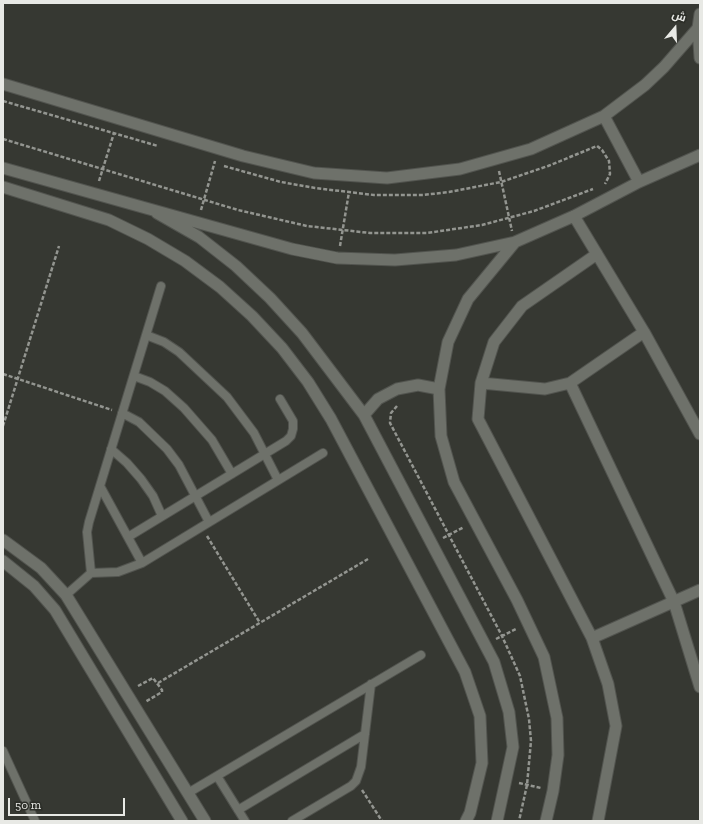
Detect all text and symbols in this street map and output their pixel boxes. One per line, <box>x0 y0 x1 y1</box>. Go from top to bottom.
north arrow <box>655 8 695 48</box>
text: ش <box>670 8 688 25</box>
scale bar <box>10 790 127 816</box>
text: 50 m <box>15 798 41 812</box>

